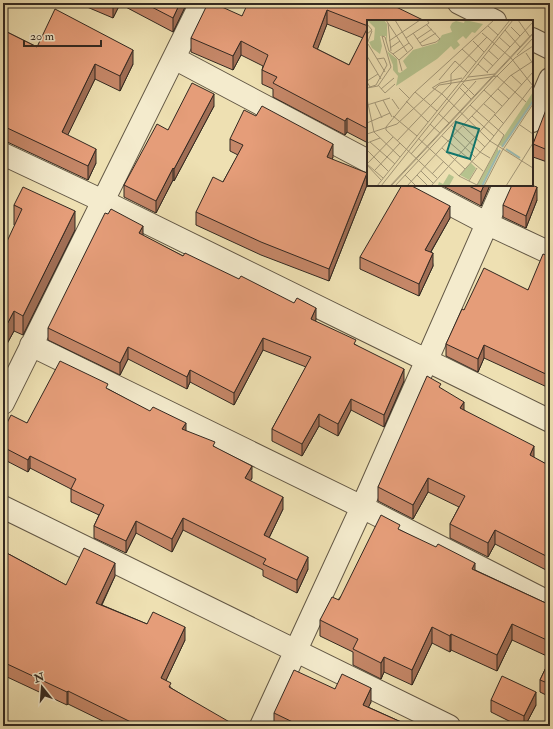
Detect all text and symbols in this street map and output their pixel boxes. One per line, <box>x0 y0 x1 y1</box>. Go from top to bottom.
inset map <box>367 20 533 186</box>
scale bar <box>24 22 101 48</box>
text: 20 m <box>30 29 55 44</box>
north arrow <box>22 667 62 707</box>
text: N <box>32 670 47 686</box>

